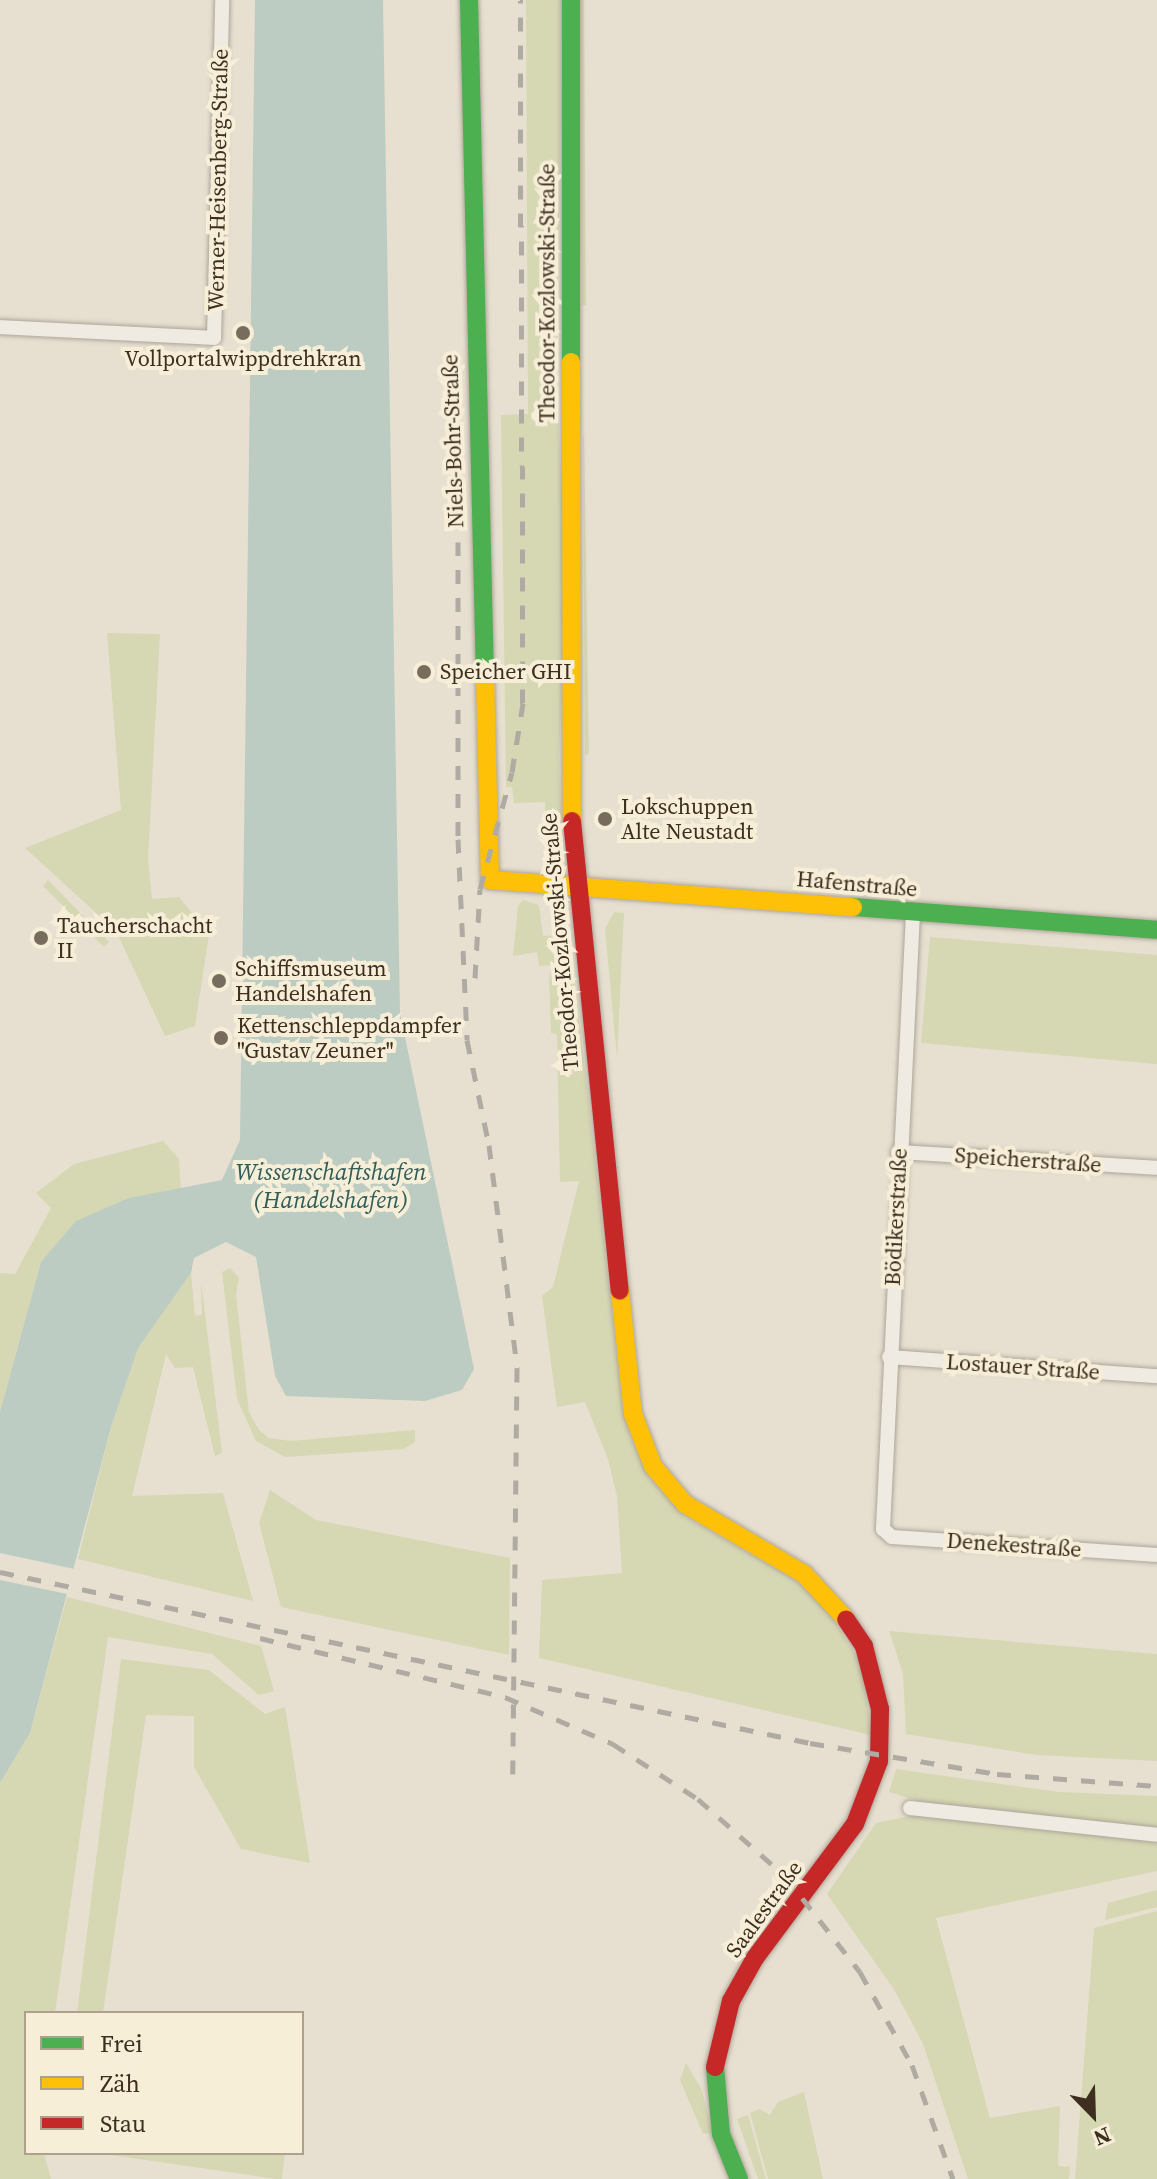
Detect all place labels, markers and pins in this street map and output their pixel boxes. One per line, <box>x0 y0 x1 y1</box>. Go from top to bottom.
marker: Vollportalwippdrehkran <box>234 324 252 342</box>
place label: Vollportalwippdrehkran <box>125 346 361 372</box>
place label: Speicher GHI <box>440 659 571 685</box>
marker: Speicher GHI <box>415 663 433 681</box>
place label: Lokschuppen Alte Neustadt <box>621 793 754 844</box>
marker: Lokschuppen Alte Neustadt <box>596 810 614 828</box>
place label: Taucherschacht II <box>57 912 212 964</box>
marker: Taucherschacht II <box>32 929 50 947</box>
place label: Schiffsmuseum Handelshafen <box>235 955 387 1006</box>
marker: Schiffsmuseum Handelshafen <box>210 972 228 990</box>
place label: Kettenschleppdampfer "Gustav Zeuner" <box>237 1012 461 1064</box>
marker: Kettenschleppdampfer "Gustav Zeuner" <box>212 1029 230 1047</box>

